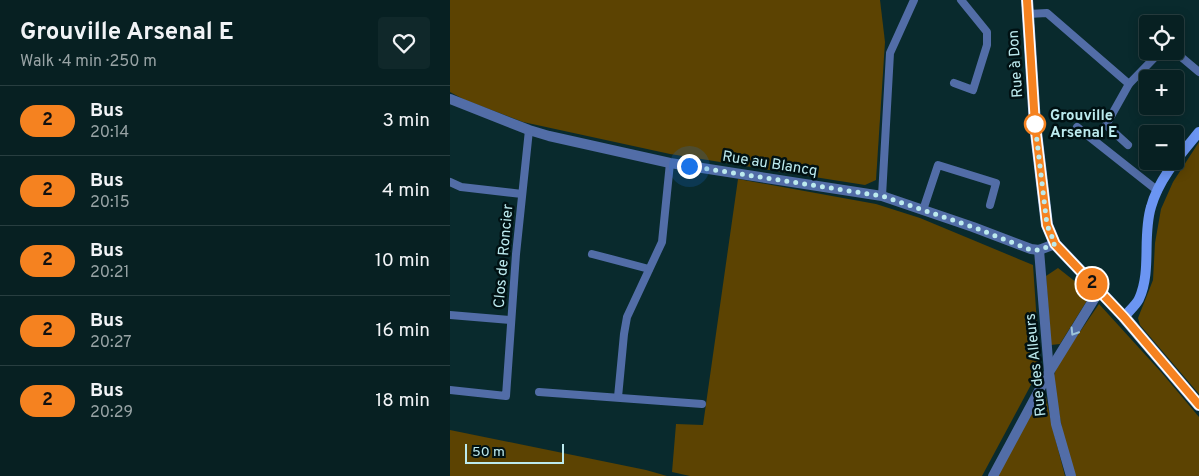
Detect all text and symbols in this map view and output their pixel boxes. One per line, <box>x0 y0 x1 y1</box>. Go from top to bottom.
map controls <box>1139 15 1184 170</box>
button: locate <box>1139 15 1184 60</box>
button: heart <box>378 17 430 69</box>
text: Grouville Arsenal E <box>20 18 234 48</box>
street label: Rue à Don <box>1005 29 1028 98</box>
text: Walk · 4 min · 250 m <box>20 52 157 72</box>
button: + <box>1139 70 1184 115</box>
text: Bus <box>90 99 124 123</box>
place label: Grouville Arsenal E <box>1050 107 1117 143</box>
text: 2 <box>42 109 53 132</box>
text: 3 min <box>382 109 430 133</box>
marker: Grouville Arsenal E <box>1024 113 1046 135</box>
text: 20:14 <box>90 123 129 143</box>
button: − <box>1139 125 1184 170</box>
street label: Rue au Blancq <box>721 148 819 181</box>
your location <box>677 154 702 179</box>
text: Bus <box>90 169 124 193</box>
text: 2 <box>42 179 53 202</box>
text: 4 min <box>382 179 430 203</box>
text: 20:15 <box>90 193 130 213</box>
street label: Clos de Roncier <box>490 203 519 309</box>
text: Bus <box>90 239 124 263</box>
text: 2 <box>42 249 53 272</box>
text: 10 min <box>375 249 430 273</box>
text: 20:21 <box>90 263 129 283</box>
line badge: 2 <box>1076 268 1108 300</box>
text: 2 <box>1086 272 1098 295</box>
text: Bus <box>90 309 124 333</box>
street label: Rue des Alleurs <box>1022 312 1051 417</box>
text: 2 <box>42 319 53 342</box>
text: 16 min <box>375 319 430 343</box>
one-way arrow <box>1071 326 1081 335</box>
text: 20:27 <box>90 333 132 353</box>
text: Bus <box>90 379 124 403</box>
text: 2 <box>42 389 53 412</box>
text: 18 min <box>375 389 430 413</box>
text: 20:29 <box>90 403 133 423</box>
scale bar <box>465 441 564 464</box>
text: 50 m <box>472 444 505 461</box>

